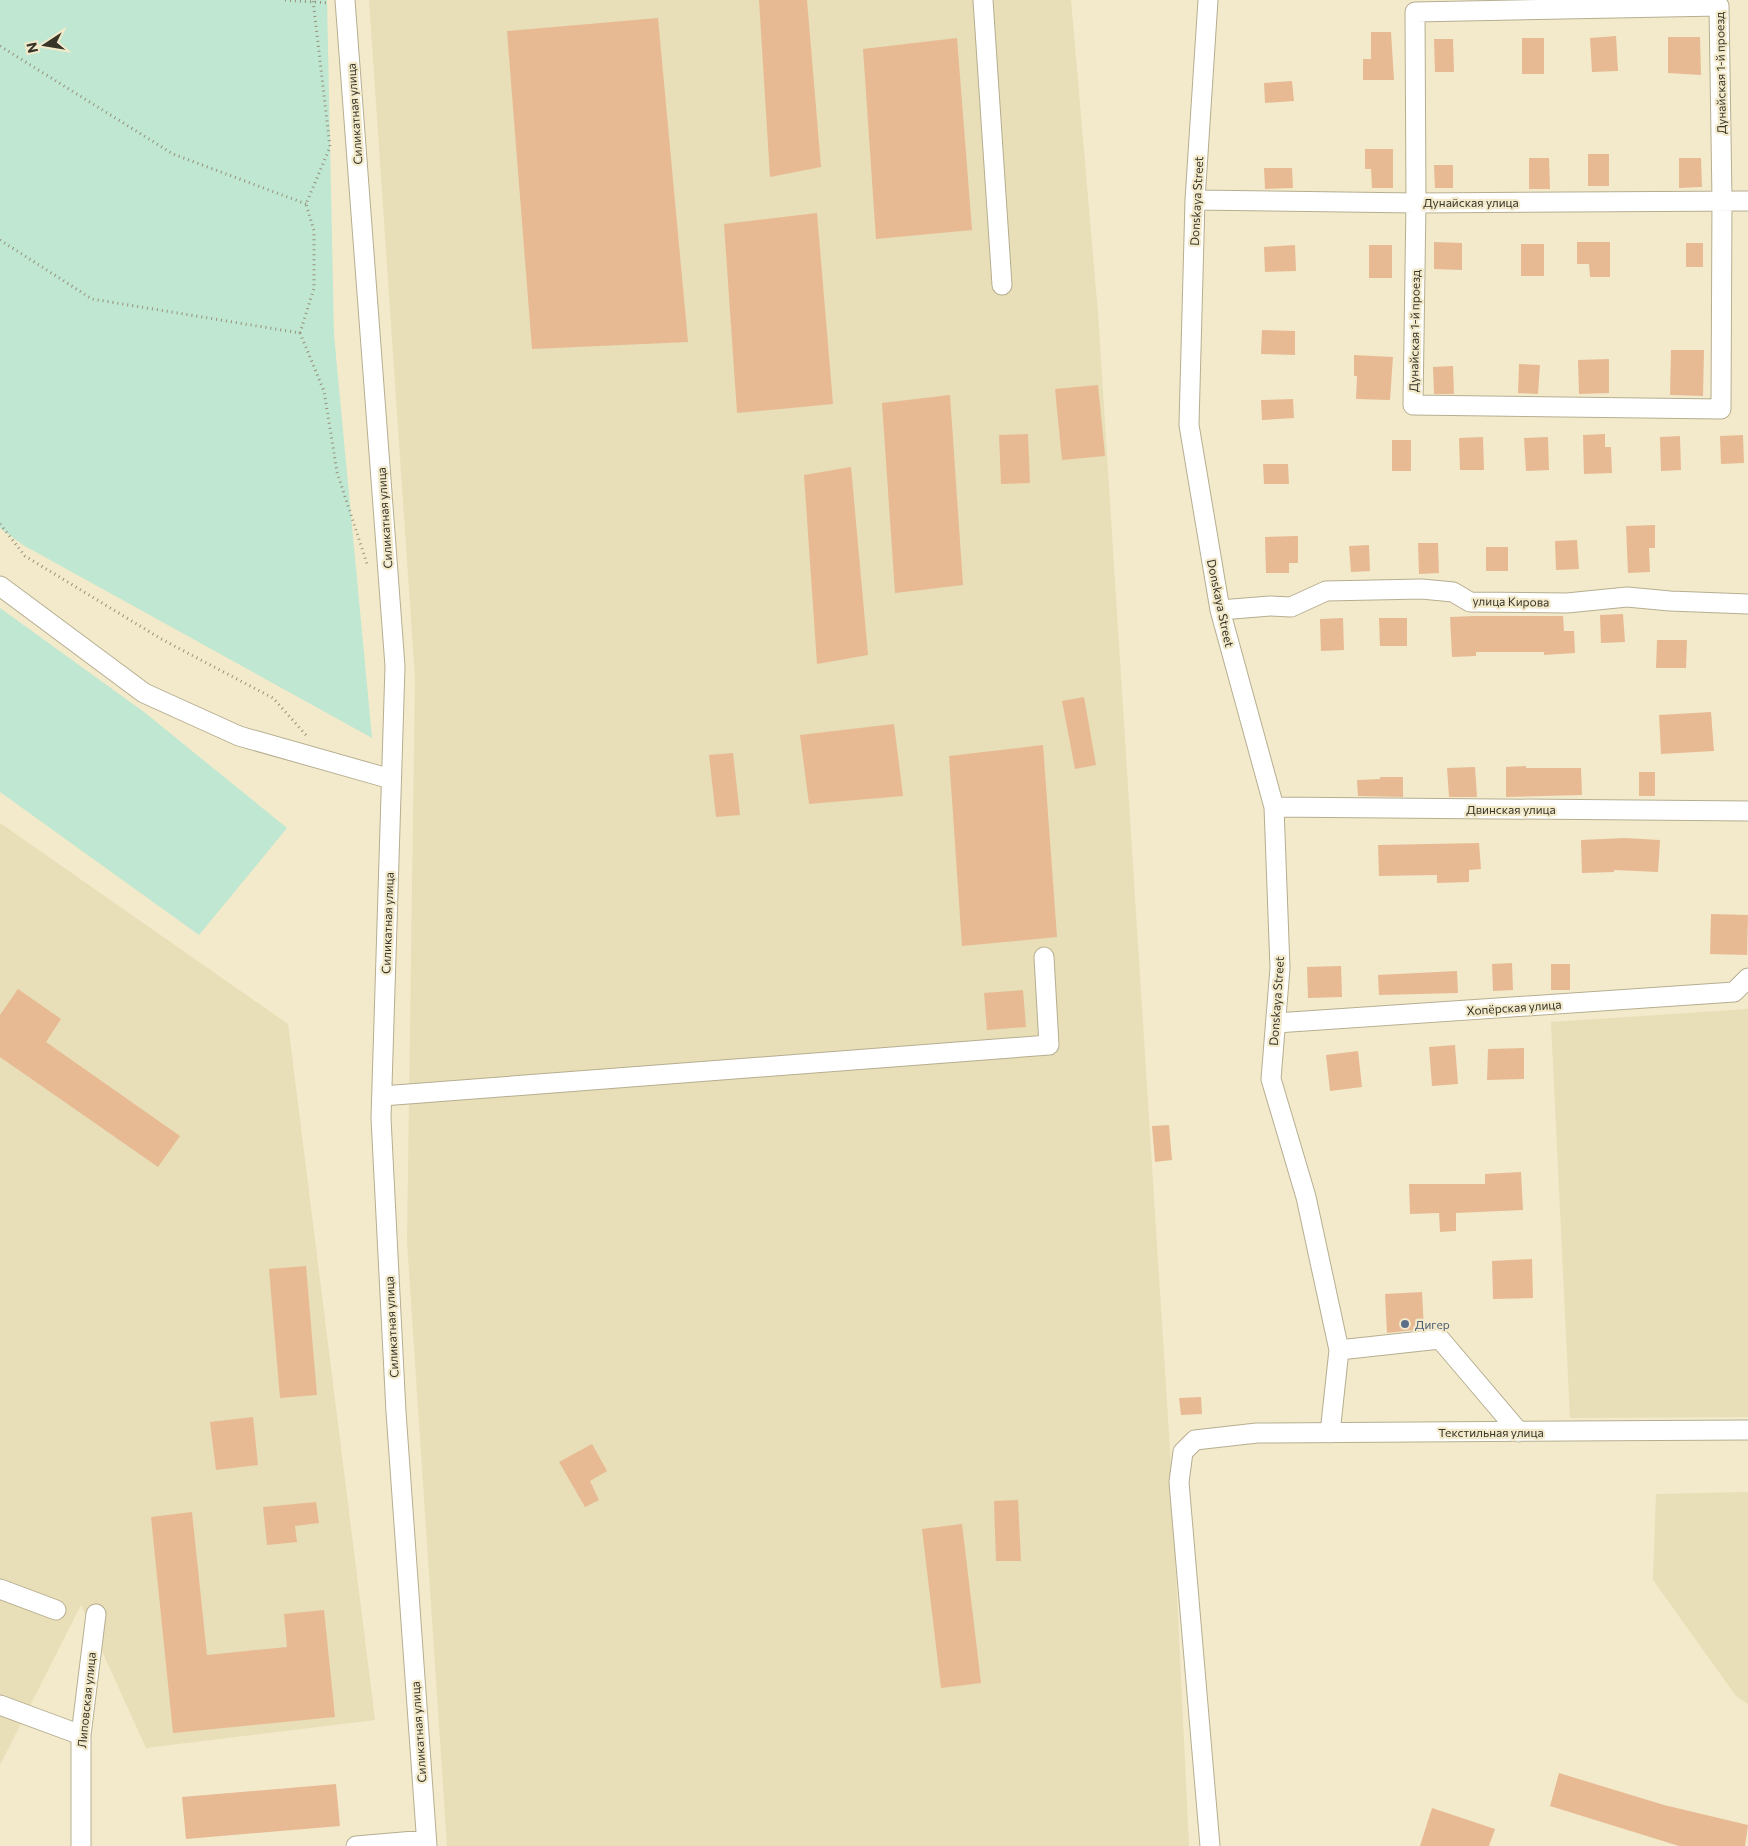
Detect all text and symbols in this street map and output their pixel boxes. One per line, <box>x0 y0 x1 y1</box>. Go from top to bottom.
street label: Дунайская 1-й проезд <box>1712 12 1728 134</box>
north arrow <box>20 20 70 70</box>
text: N <box>22 41 41 55</box>
street label: Силикатная улица <box>343 63 365 165</box>
street label: Donskaya Street <box>1187 156 1205 246</box>
street label: Дунайская улица <box>1423 195 1519 209</box>
street label: Дунайская 1-й проезд <box>1406 270 1422 392</box>
street label: Силикатная улица <box>373 467 395 569</box>
street label: Donskaya Street <box>1205 558 1237 648</box>
street label: улица Кирова <box>1472 593 1550 609</box>
street label: Двинская улица <box>1466 802 1556 816</box>
street label: Силикатная улица <box>378 872 396 974</box>
street label: Donskaya Street <box>1266 956 1286 1046</box>
street label: Хопёрская улица <box>1466 997 1562 1017</box>
street label: Силикатная улица <box>381 1276 401 1378</box>
place label: Дигер <box>1415 1317 1450 1331</box>
marker: Дигер <box>1399 1318 1411 1330</box>
street label: Текстильная улица <box>1438 1425 1544 1439</box>
street label: Липовская улица <box>74 1651 98 1749</box>
street label: Силикатная улица <box>407 1681 429 1783</box>

